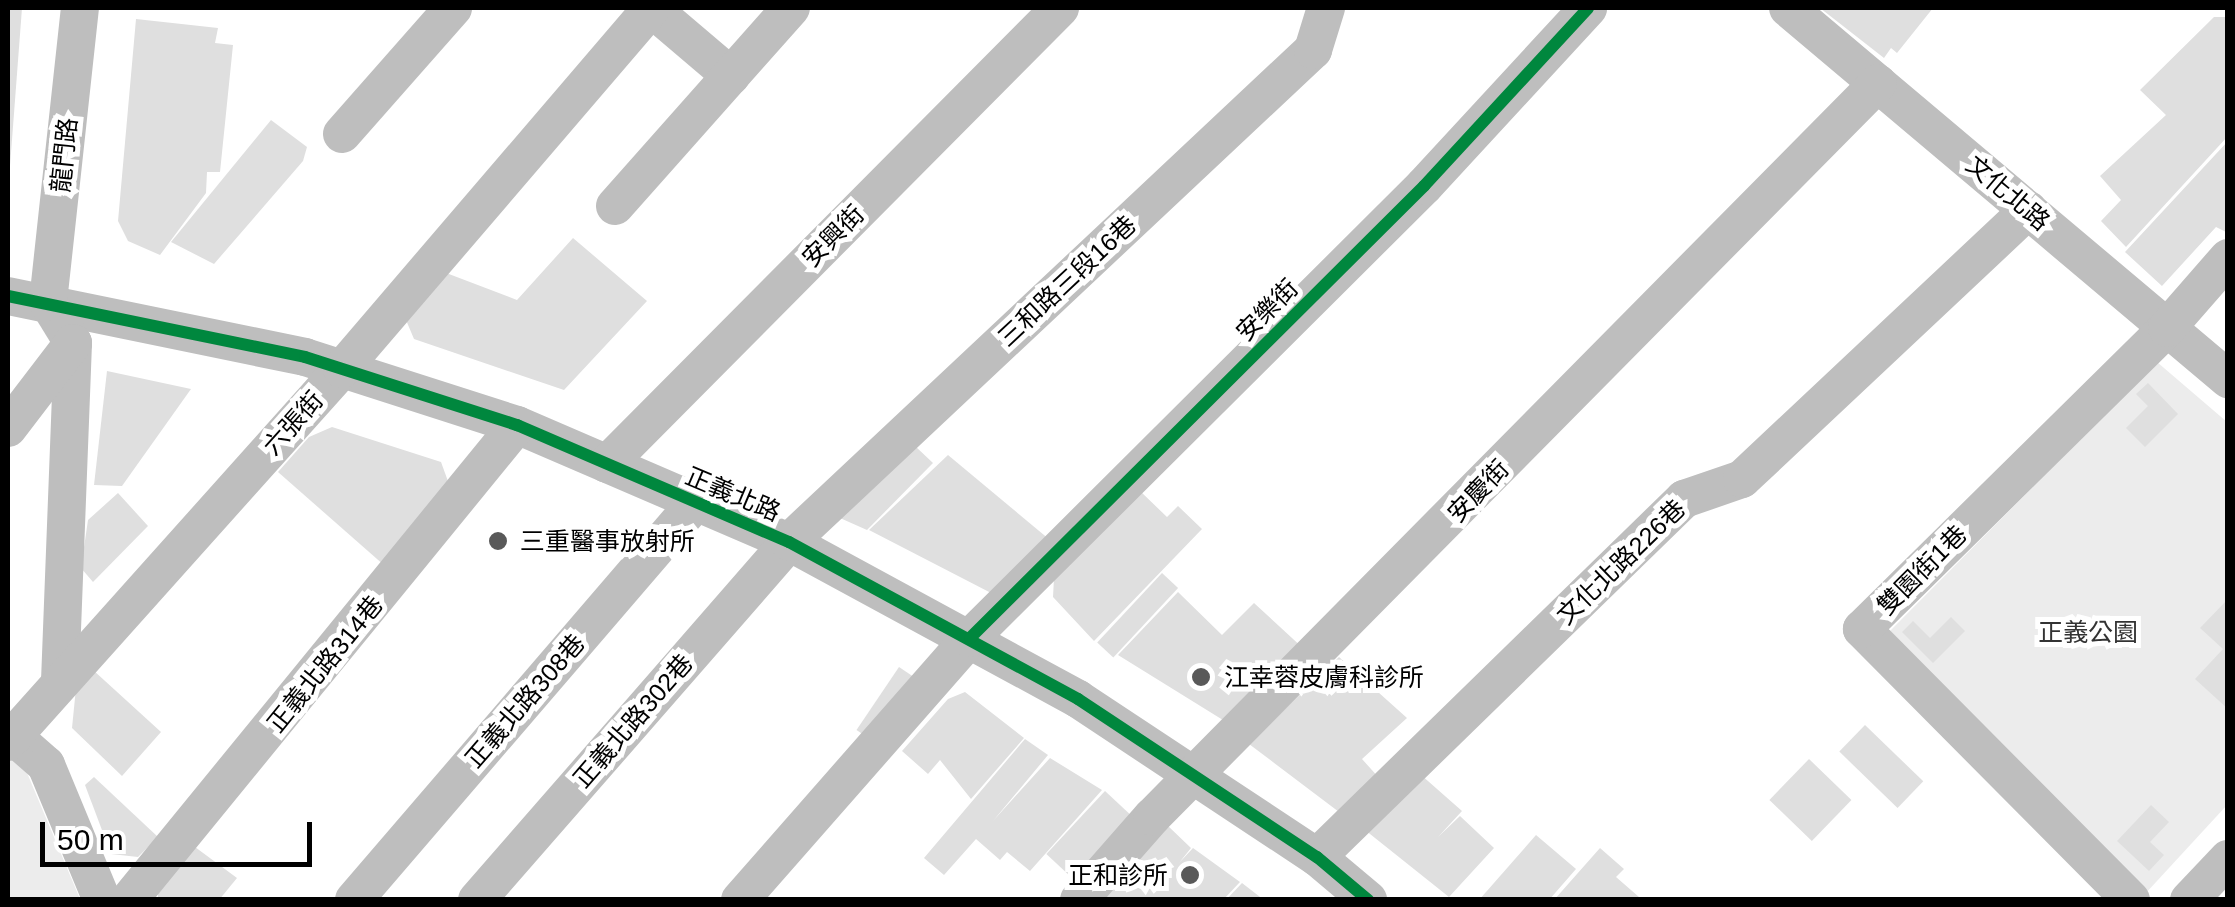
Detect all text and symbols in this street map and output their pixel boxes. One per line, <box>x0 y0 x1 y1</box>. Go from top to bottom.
street label: 龍門路 <box>45 116 83 194</box>
street label: 文化北路 <box>1960 149 2056 237</box>
street label: 安興街 <box>796 199 870 273</box>
street label: 三和路三段16巷 <box>992 209 1142 353</box>
street label: 安樂街 <box>1230 273 1304 347</box>
street label: 六張街 <box>257 385 329 461</box>
street label: 安慶街 <box>1441 454 1515 528</box>
street label: 正義北路 <box>681 461 785 527</box>
street label: 文化北路226巷 <box>1551 493 1691 631</box>
street label: 雙園街1巷 <box>1871 519 1973 621</box>
place label: 三重醫事放射所 <box>520 526 695 556</box>
marker: 三重醫事放射所 <box>485 528 511 554</box>
street label: 正義北路314巷 <box>261 590 389 738</box>
park label: 正義公園 <box>2038 617 2138 647</box>
street label: 正義北路308巷 <box>459 628 591 774</box>
street label: 正義北路302巷 <box>567 648 699 794</box>
place label: 江幸蓉皮膚科診所 <box>1224 662 1424 692</box>
marker: 江幸蓉皮膚科診所 <box>1188 664 1214 690</box>
scale bar <box>45 802 318 864</box>
text: 50 m <box>57 823 124 856</box>
place label: 正和診所 <box>1068 860 1168 890</box>
marker: 正和診所 <box>1177 862 1203 888</box>

